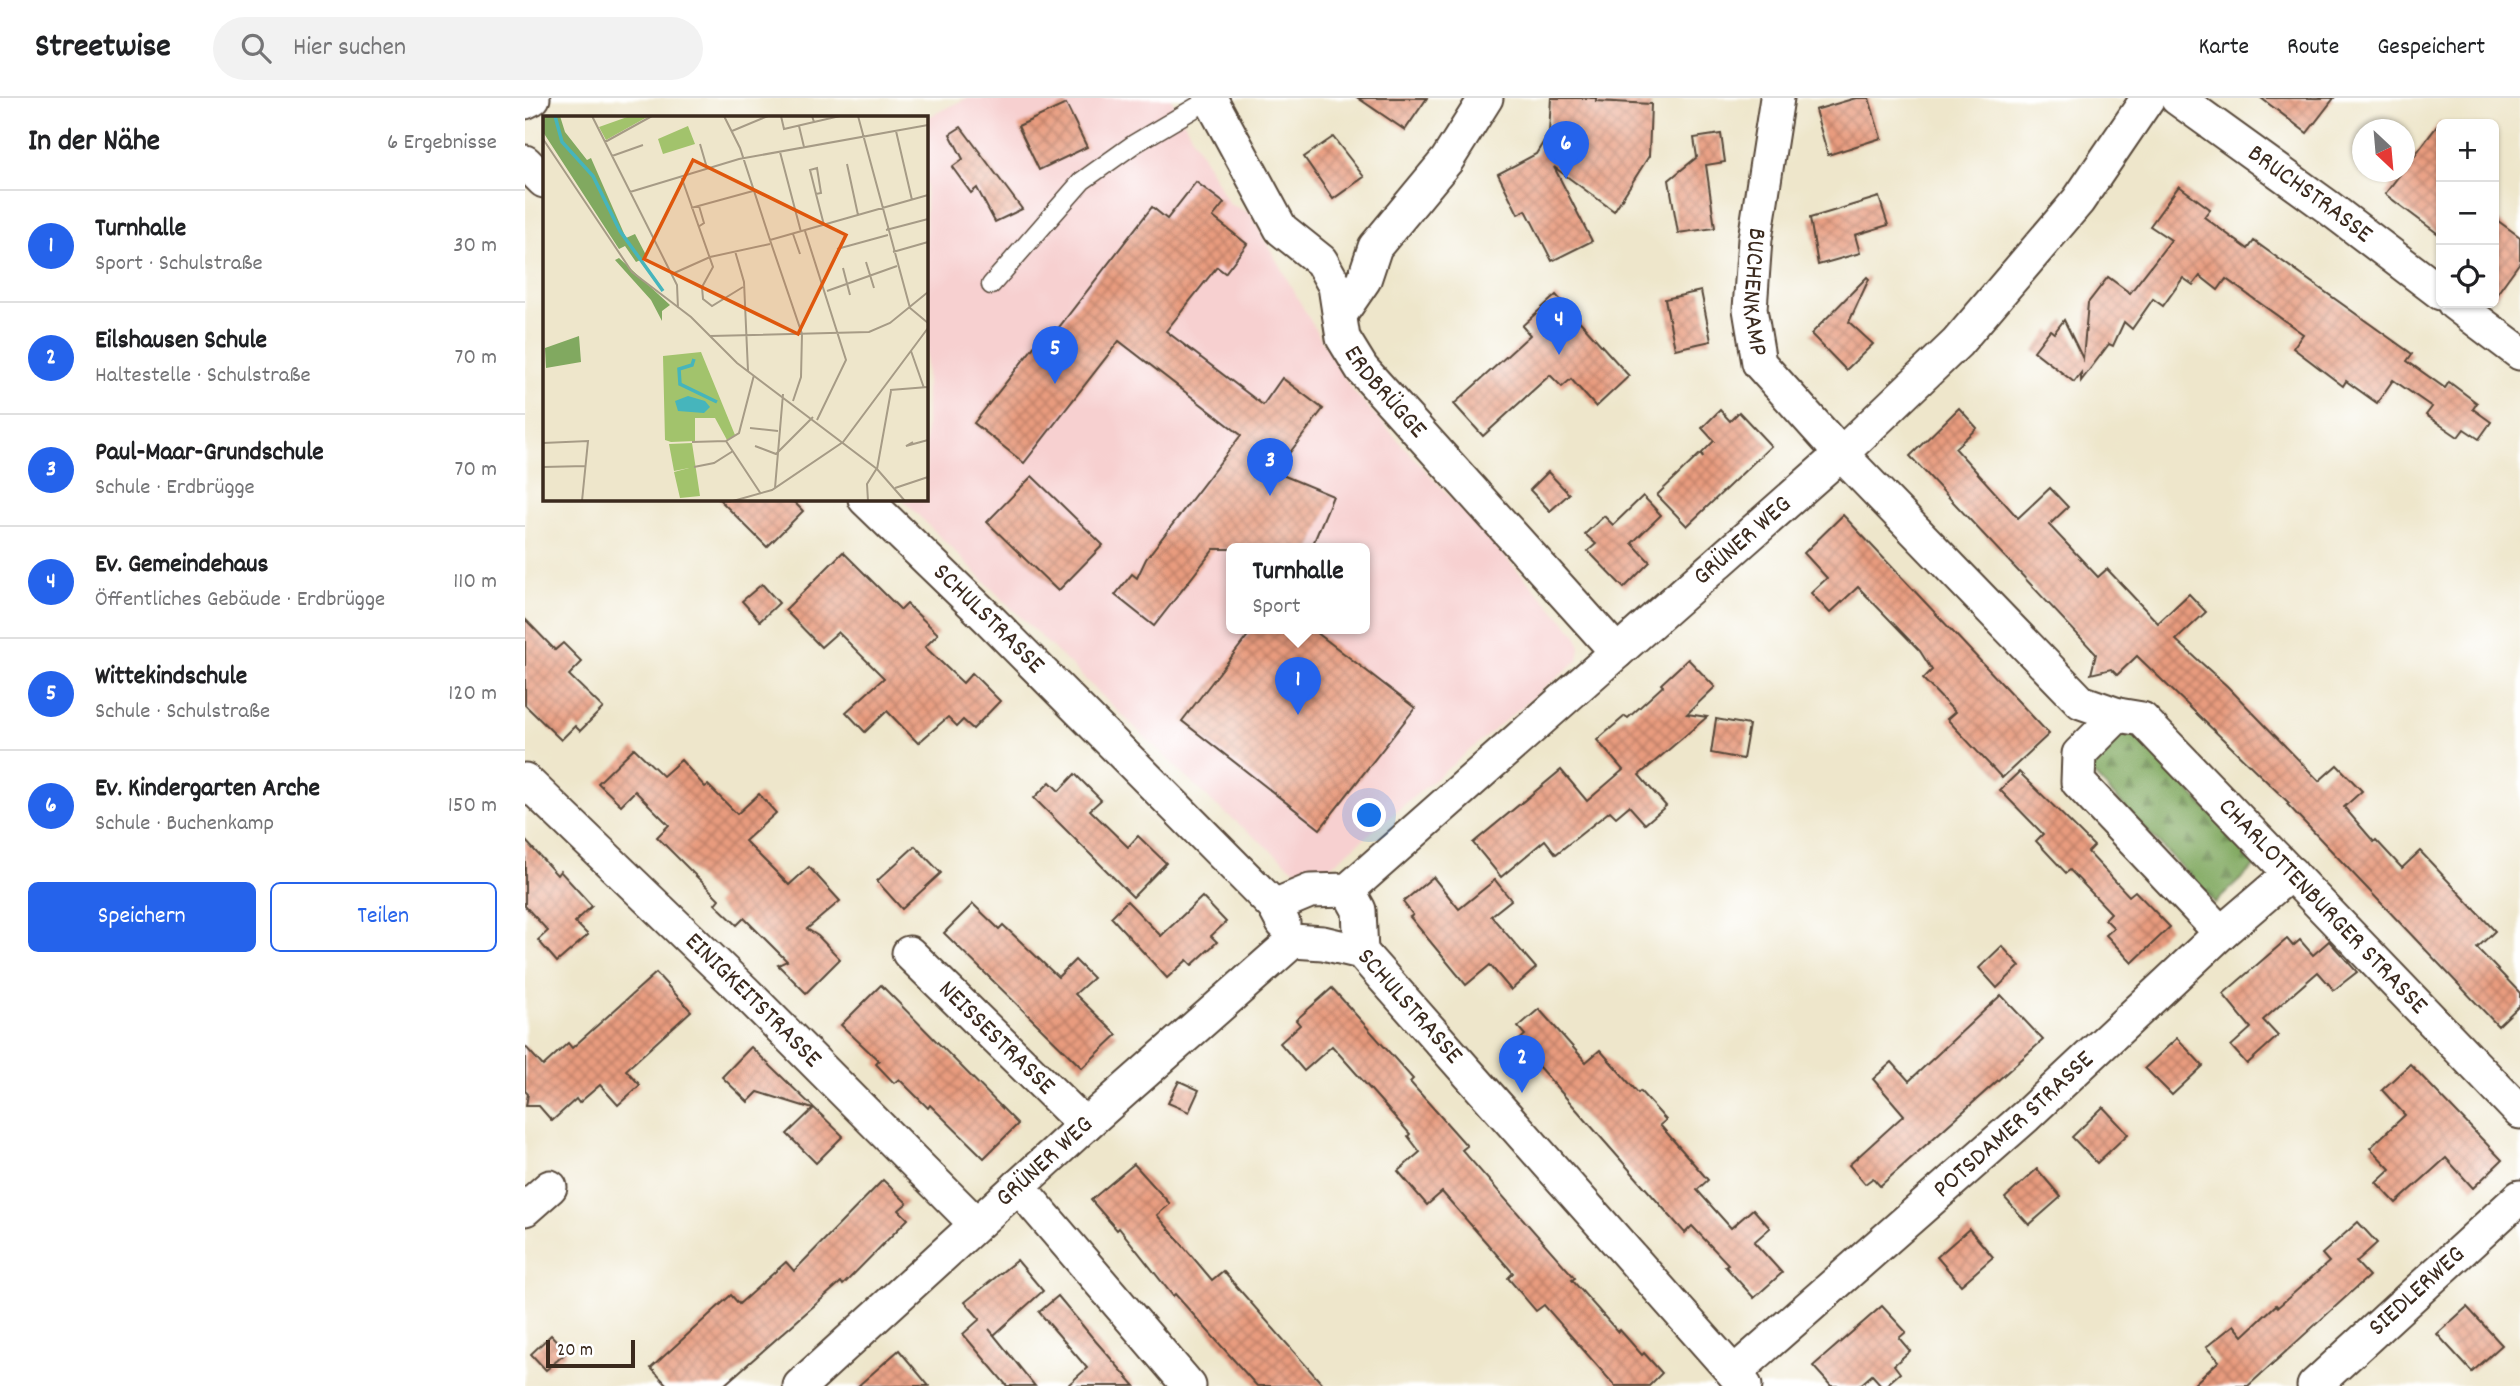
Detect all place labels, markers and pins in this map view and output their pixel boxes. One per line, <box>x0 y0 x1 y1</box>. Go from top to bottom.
pin: 6 <box>1543 121 1589 179</box>
pin: 4 <box>1536 297 1582 355</box>
pin: 5 <box>1032 326 1078 384</box>
pin: 3 <box>1247 438 1293 496</box>
pin: 1 <box>1275 657 1321 715</box>
pin: 2 <box>1499 1035 1545 1093</box>

